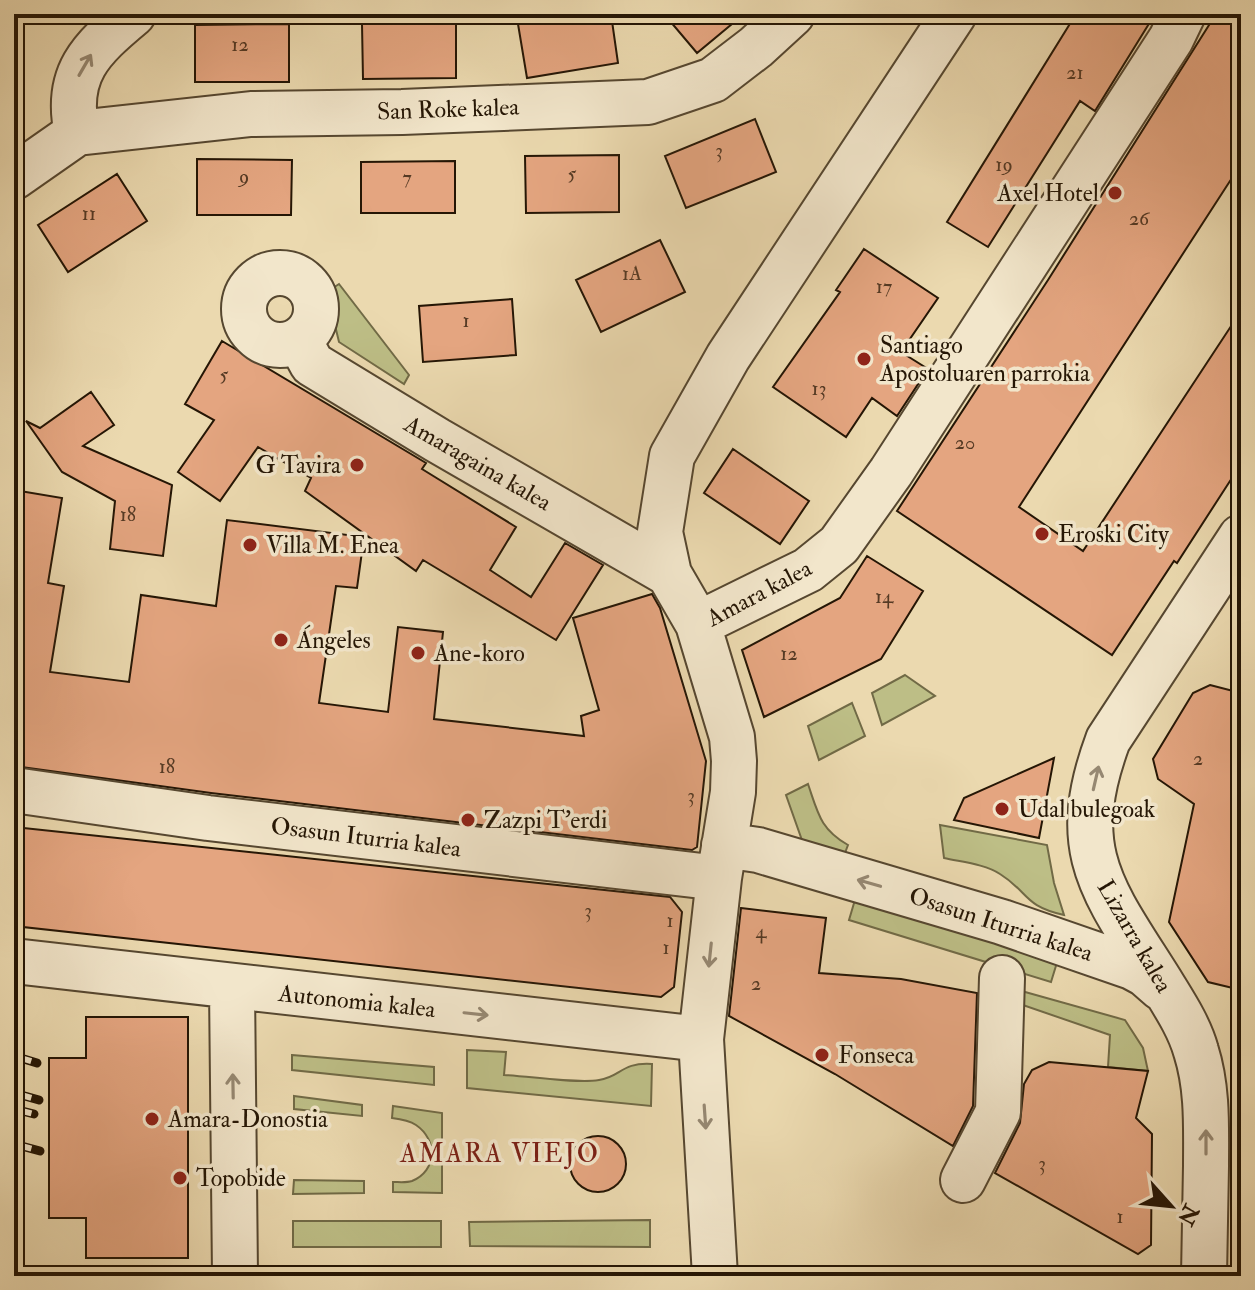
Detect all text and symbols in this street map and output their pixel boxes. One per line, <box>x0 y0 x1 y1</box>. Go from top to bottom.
house number: 12 <box>231 32 249 57</box>
one-way arrow <box>77 54 93 77</box>
house number: 21 <box>1066 60 1084 85</box>
street label: San Roke kalea <box>376 91 521 127</box>
house number: 3 <box>715 138 723 163</box>
house number: 19 <box>995 152 1013 177</box>
house number: 5 <box>568 161 577 186</box>
house number: 9 <box>237 164 249 189</box>
house number: 7 <box>402 165 412 190</box>
place label: Axel Hotel <box>996 178 1099 209</box>
marker: Axel Hotel <box>1106 184 1124 202</box>
house number: 11 <box>82 201 96 226</box>
house number: 26 <box>1129 206 1150 231</box>
house number: 1A <box>622 261 642 286</box>
house number: 17 <box>876 274 892 299</box>
house number: 1 <box>462 308 470 333</box>
place label: Santiago Apostoluaren parrokia <box>879 330 1091 389</box>
marker: Santiago Apostoluaren parrokia <box>855 350 873 368</box>
house number: 5 <box>220 362 229 387</box>
house number: 13 <box>812 376 826 401</box>
street label: Amaragaina kalea <box>398 408 558 519</box>
house number: 20 <box>955 430 975 455</box>
place label: G Tavira <box>256 450 342 481</box>
marker: G Tavira <box>348 456 366 474</box>
house number: 18 <box>120 502 136 527</box>
place label: Eroski City <box>1058 519 1169 550</box>
marker: Eroski City <box>1033 525 1051 543</box>
place label: Villa M. Enea <box>266 530 400 561</box>
marker: Villa M. Enea <box>241 536 259 554</box>
street label: Amara kalea <box>700 552 818 635</box>
house number: 14 <box>875 584 894 609</box>
place label: Ángeles <box>296 624 371 656</box>
marker: Ángeles <box>272 631 290 649</box>
place label: Ane-koro <box>433 638 525 669</box>
house number: 12 <box>780 641 798 666</box>
marker: Ane-koro <box>409 644 427 662</box>
house number: 2 <box>1193 746 1203 771</box>
house number: 18 <box>159 754 175 779</box>
one-way arrow <box>1089 766 1104 791</box>
house number: 3 <box>687 783 695 808</box>
place label: Udal bulegoak <box>1018 794 1156 825</box>
marker: Udal bulegoak <box>993 800 1011 818</box>
place label: Zazpi T'erdi <box>484 805 607 836</box>
street label: Osasun Iturria kalea <box>269 810 464 865</box>
marker: Zazpi T'erdi <box>459 811 477 829</box>
street label: Lizarra kalea <box>1090 874 1180 999</box>
one-way arrow <box>857 875 883 890</box>
street label: Osasun Iturria kalea <box>905 880 1098 969</box>
house number: 3 <box>584 898 592 923</box>
house number: 1 <box>666 908 674 933</box>
house number: 4 <box>756 919 768 944</box>
house number: 1 <box>662 935 670 960</box>
one-way arrow <box>702 942 717 967</box>
house number: 2 <box>751 971 761 996</box>
street label: Autonomia kalea <box>276 978 438 1025</box>
one-way arrow <box>463 1007 488 1022</box>
place label: Fonseca <box>838 1040 915 1071</box>
marker: Fonseca <box>813 1046 831 1064</box>
one-way arrow <box>225 1073 240 1100</box>
one-way arrow <box>698 1103 713 1130</box>
place label: Amara-Donostia <box>167 1104 329 1135</box>
marker: Amara-Donostia <box>143 1110 161 1128</box>
one-way arrow <box>1198 1129 1214 1156</box>
district label: AMARA VIEJO <box>399 1138 600 1170</box>
house number: 3 <box>1038 1151 1046 1176</box>
place label: Topobide <box>196 1163 286 1194</box>
north arrow <box>1131 1166 1211 1246</box>
marker: Topobide <box>171 1169 189 1187</box>
text: N <box>1171 1199 1205 1230</box>
house number: 1 <box>1116 1204 1124 1229</box>

